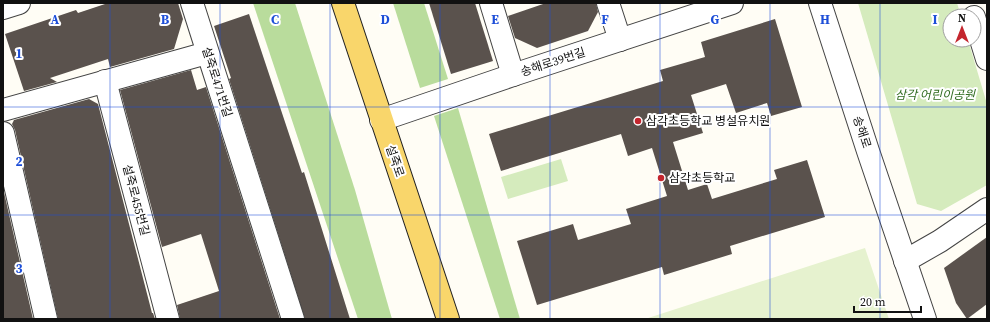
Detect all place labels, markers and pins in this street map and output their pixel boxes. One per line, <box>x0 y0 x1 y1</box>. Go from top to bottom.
place label: 삼각초등학교 병설유치원 <box>646 113 770 129</box>
marker: 삼각초등학교 병설유치원 <box>633 116 643 126</box>
place label: 삼각초등학교 <box>669 170 735 186</box>
marker: 삼각초등학교 <box>656 173 666 183</box>

